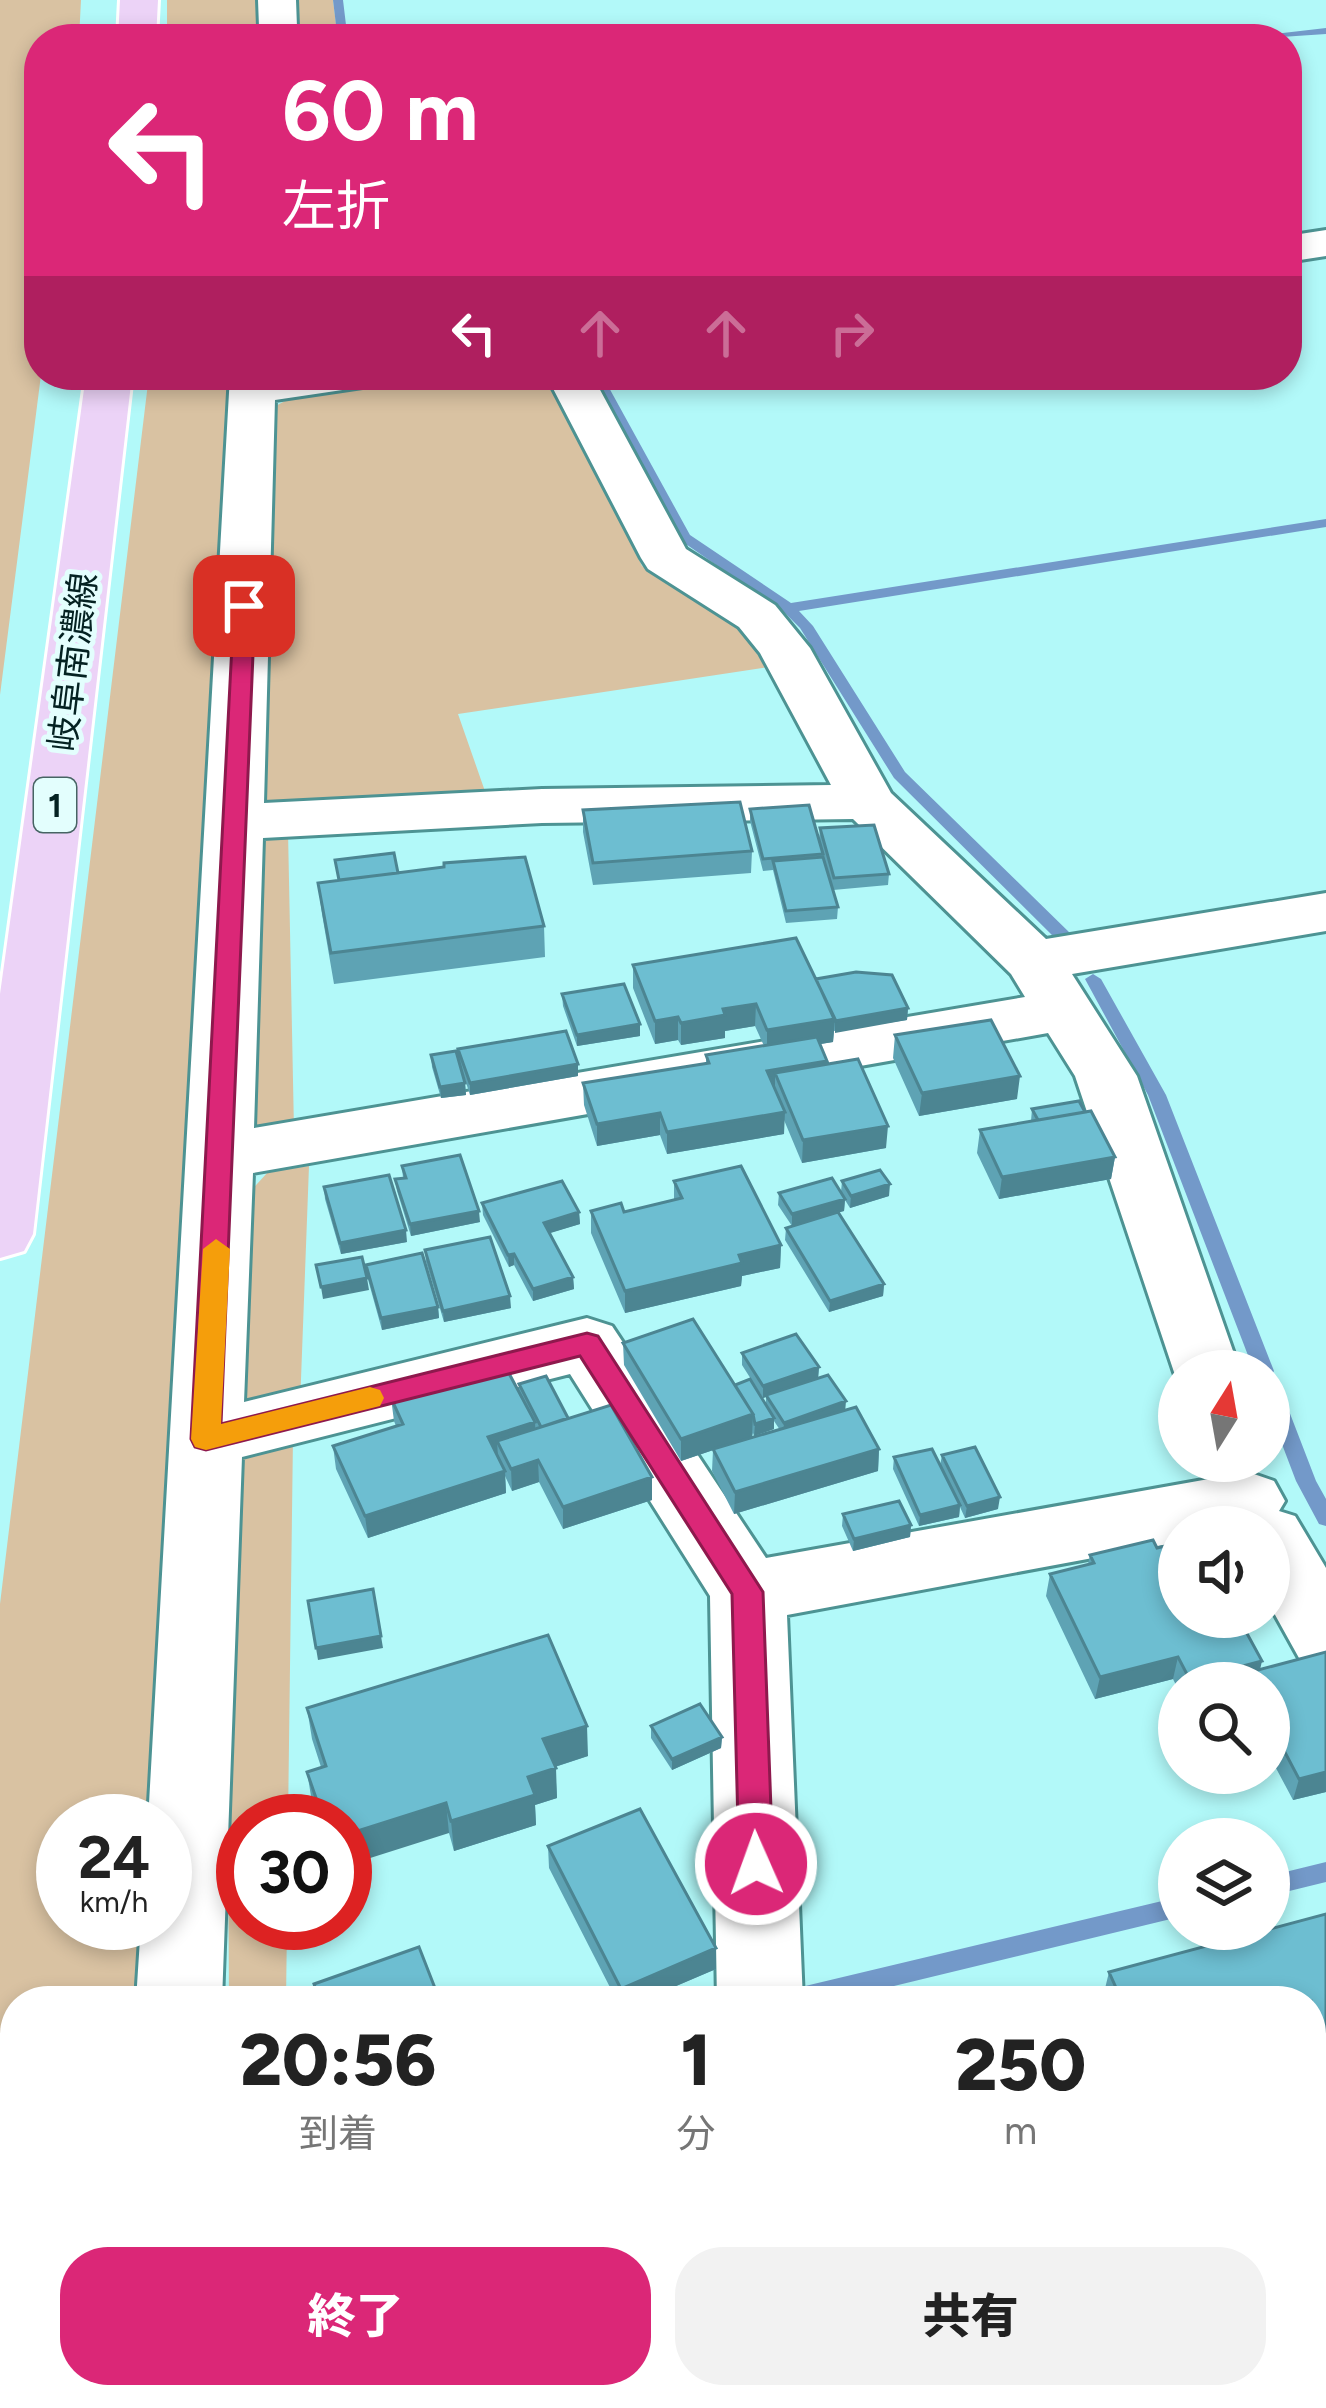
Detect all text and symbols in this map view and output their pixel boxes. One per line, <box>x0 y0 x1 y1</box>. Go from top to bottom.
text: 60 m <box>282 60 478 161</box>
icon: left <box>84 72 240 228</box>
text: 左折 <box>282 174 390 239</box>
icon: left <box>441 300 507 366</box>
icon: ahead <box>567 300 633 366</box>
icon: ahead <box>693 300 759 366</box>
icon: right <box>819 300 885 366</box>
pin <box>193 555 295 657</box>
street label: 岐阜南濃線 <box>41 570 105 754</box>
icon: arrive <box>211 573 277 639</box>
road number: 1 <box>34 778 76 832</box>
north arrow <box>1158 1350 1290 1482</box>
map controls <box>1158 1350 1290 1950</box>
button: sound <box>1158 1506 1290 1638</box>
button: search <box>1158 1662 1290 1794</box>
speed limit sign: 30 <box>216 1794 372 1950</box>
position arrow <box>693 1801 819 1927</box>
button: layers <box>1158 1818 1290 1950</box>
text: 24 <box>78 1821 150 1893</box>
text: km/h <box>80 1883 148 1920</box>
text: 20:56 <box>240 2017 437 2103</box>
text: 1 <box>680 2017 711 2103</box>
text: 250 <box>955 2022 1086 2108</box>
text: m <box>1004 2107 1037 2154</box>
text: 到着 <box>299 2110 377 2157</box>
text: 分 <box>676 2110 715 2157</box>
button: 終了 <box>60 2247 651 2385</box>
button: 共有 <box>675 2247 1266 2385</box>

